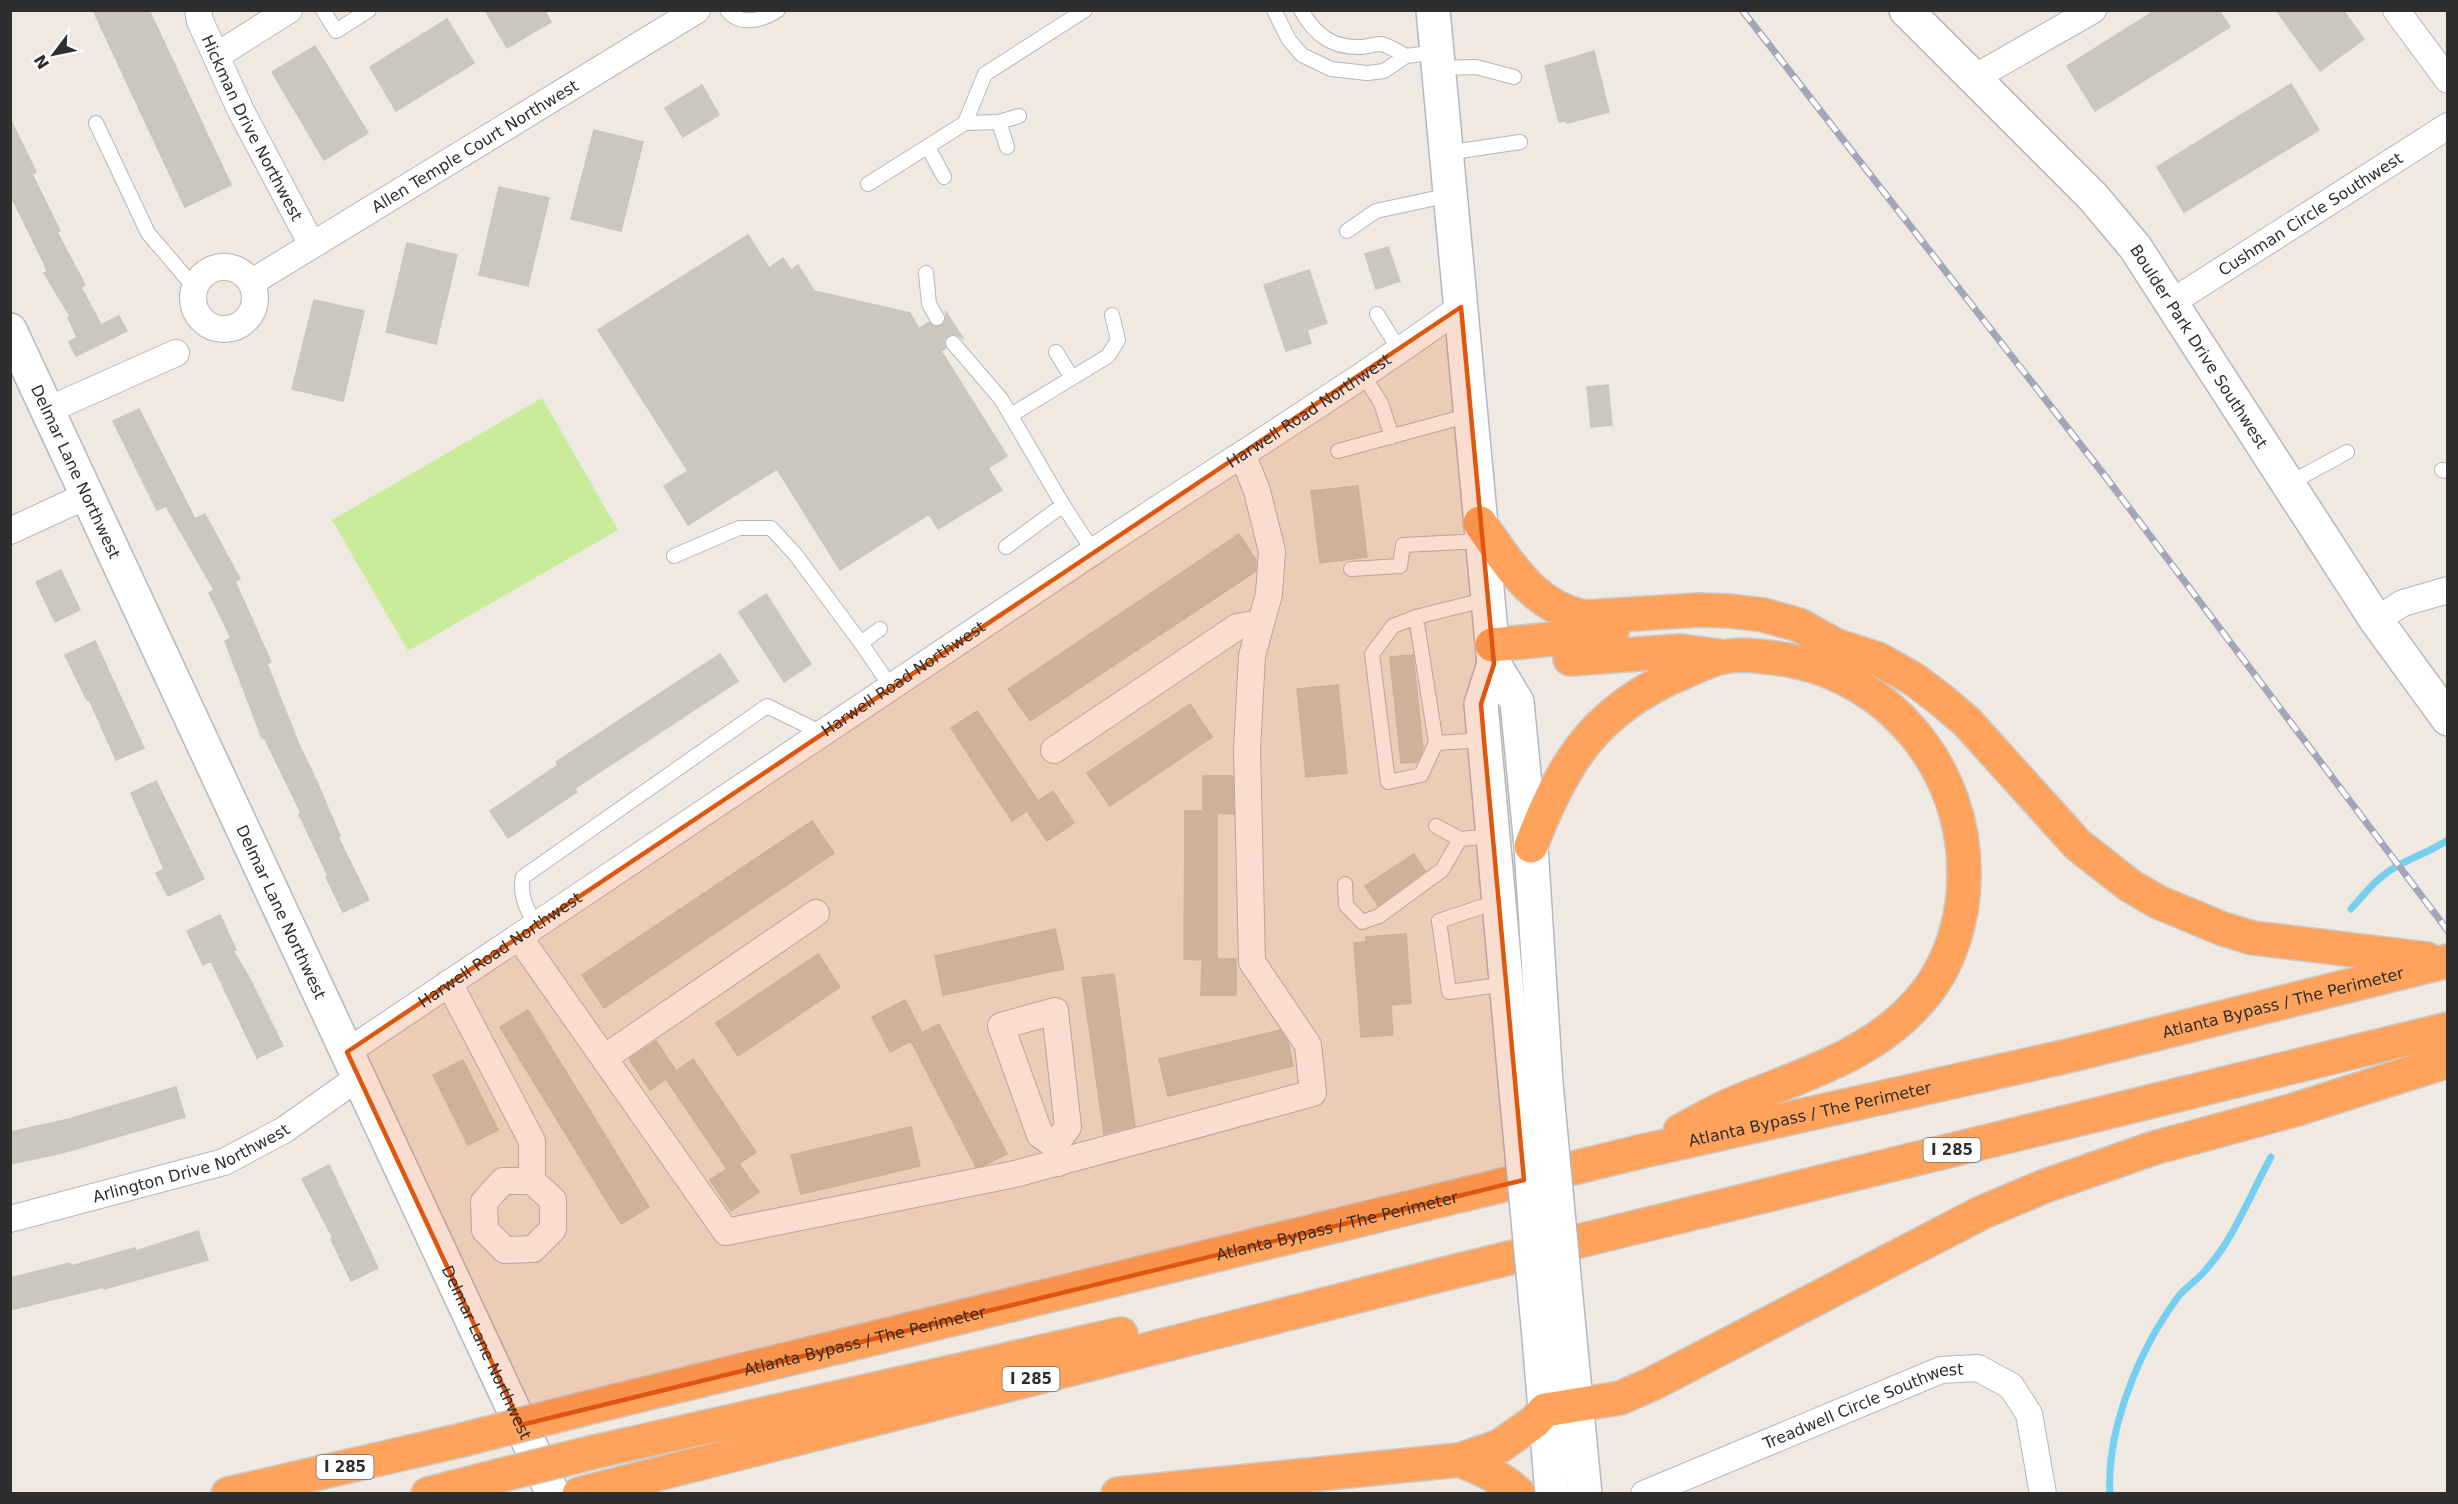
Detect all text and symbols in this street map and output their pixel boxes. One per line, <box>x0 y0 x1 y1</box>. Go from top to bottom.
north arrow <box>24 24 84 84</box>
street label: Hickman Drive Northwest <box>198 32 306 224</box>
text: N <box>30 51 53 72</box>
street label: Allen Temple Court Northwest <box>368 76 582 217</box>
street label: Cushman Circle Southwest <box>2215 149 2406 280</box>
street label: Boulder Park Drive Southwest <box>2126 241 2271 452</box>
street label: Harwell Road Northwest <box>1223 350 1395 472</box>
street label: Delmar Lane Northwest <box>27 382 124 562</box>
street label: Harwell Road Northwest <box>818 617 989 740</box>
street label: Delmar Lane Northwest <box>232 822 330 1002</box>
street label: Harwell Road Northwest <box>415 888 585 1012</box>
street label: Atlanta Bypass / The Perimeter <box>2160 963 2406 1042</box>
street label: Atlanta Bypass / The Perimeter <box>1687 1078 1934 1151</box>
street label: Arlington Drive Northwest <box>91 1120 294 1207</box>
road number: I 285 <box>1924 1138 1980 1162</box>
street label: Atlanta Bypass / The Perimeter <box>1214 1187 1460 1265</box>
street label: Delmar Lane Northwest <box>438 1262 535 1442</box>
street label: Atlanta Bypass / The Perimeter <box>742 1302 988 1380</box>
street label: Treadwell Circle Southwest <box>1759 1360 1964 1454</box>
road number: I 285 <box>1002 1367 1060 1391</box>
road number: I 285 <box>316 1455 374 1479</box>

